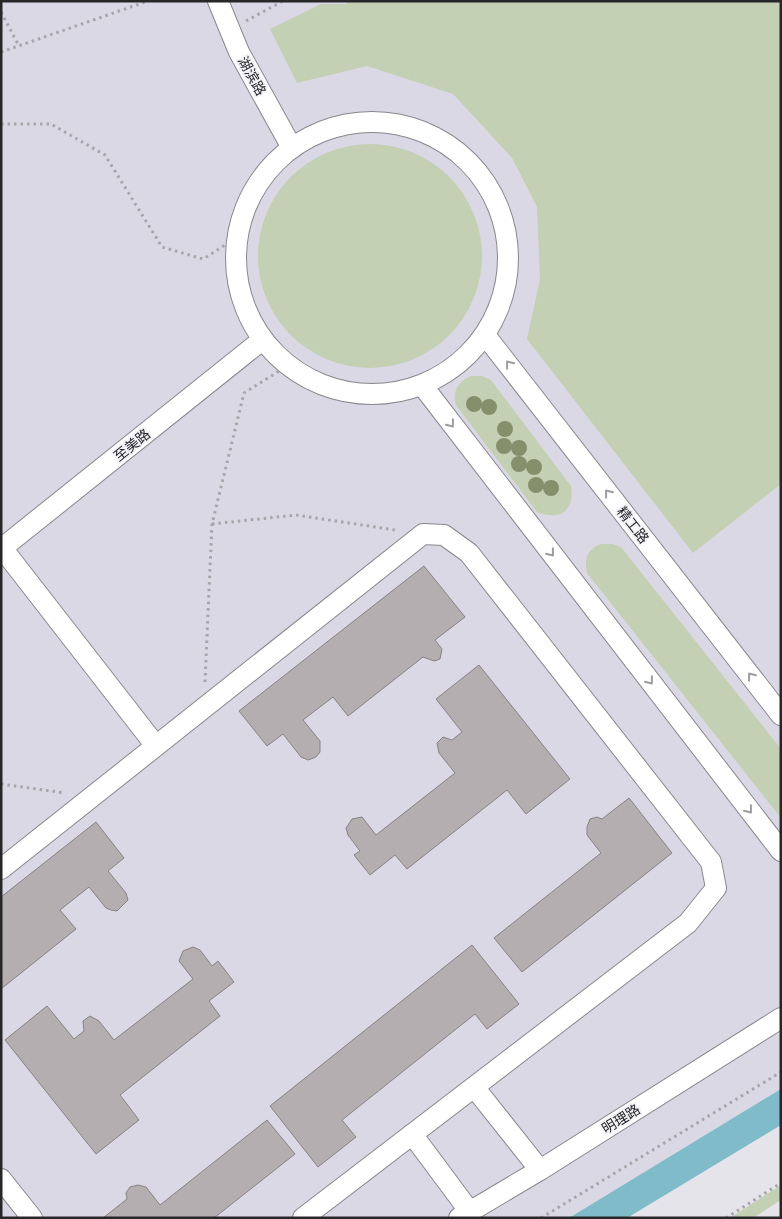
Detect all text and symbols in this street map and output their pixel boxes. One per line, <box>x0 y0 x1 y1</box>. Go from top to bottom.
street label: 湖滨路 <box>234 54 269 99</box>
one-way arrow <box>505 361 514 370</box>
one-way arrow <box>446 418 454 427</box>
street label: 至美路 <box>111 426 154 465</box>
one-way arrow <box>606 490 614 499</box>
street label: 精工路 <box>613 504 652 547</box>
one-way arrow <box>545 547 553 556</box>
one-way arrow <box>747 673 756 682</box>
one-way arrow <box>644 675 653 685</box>
one-way arrow <box>743 804 752 814</box>
street label: 明理路 <box>599 1101 644 1138</box>

